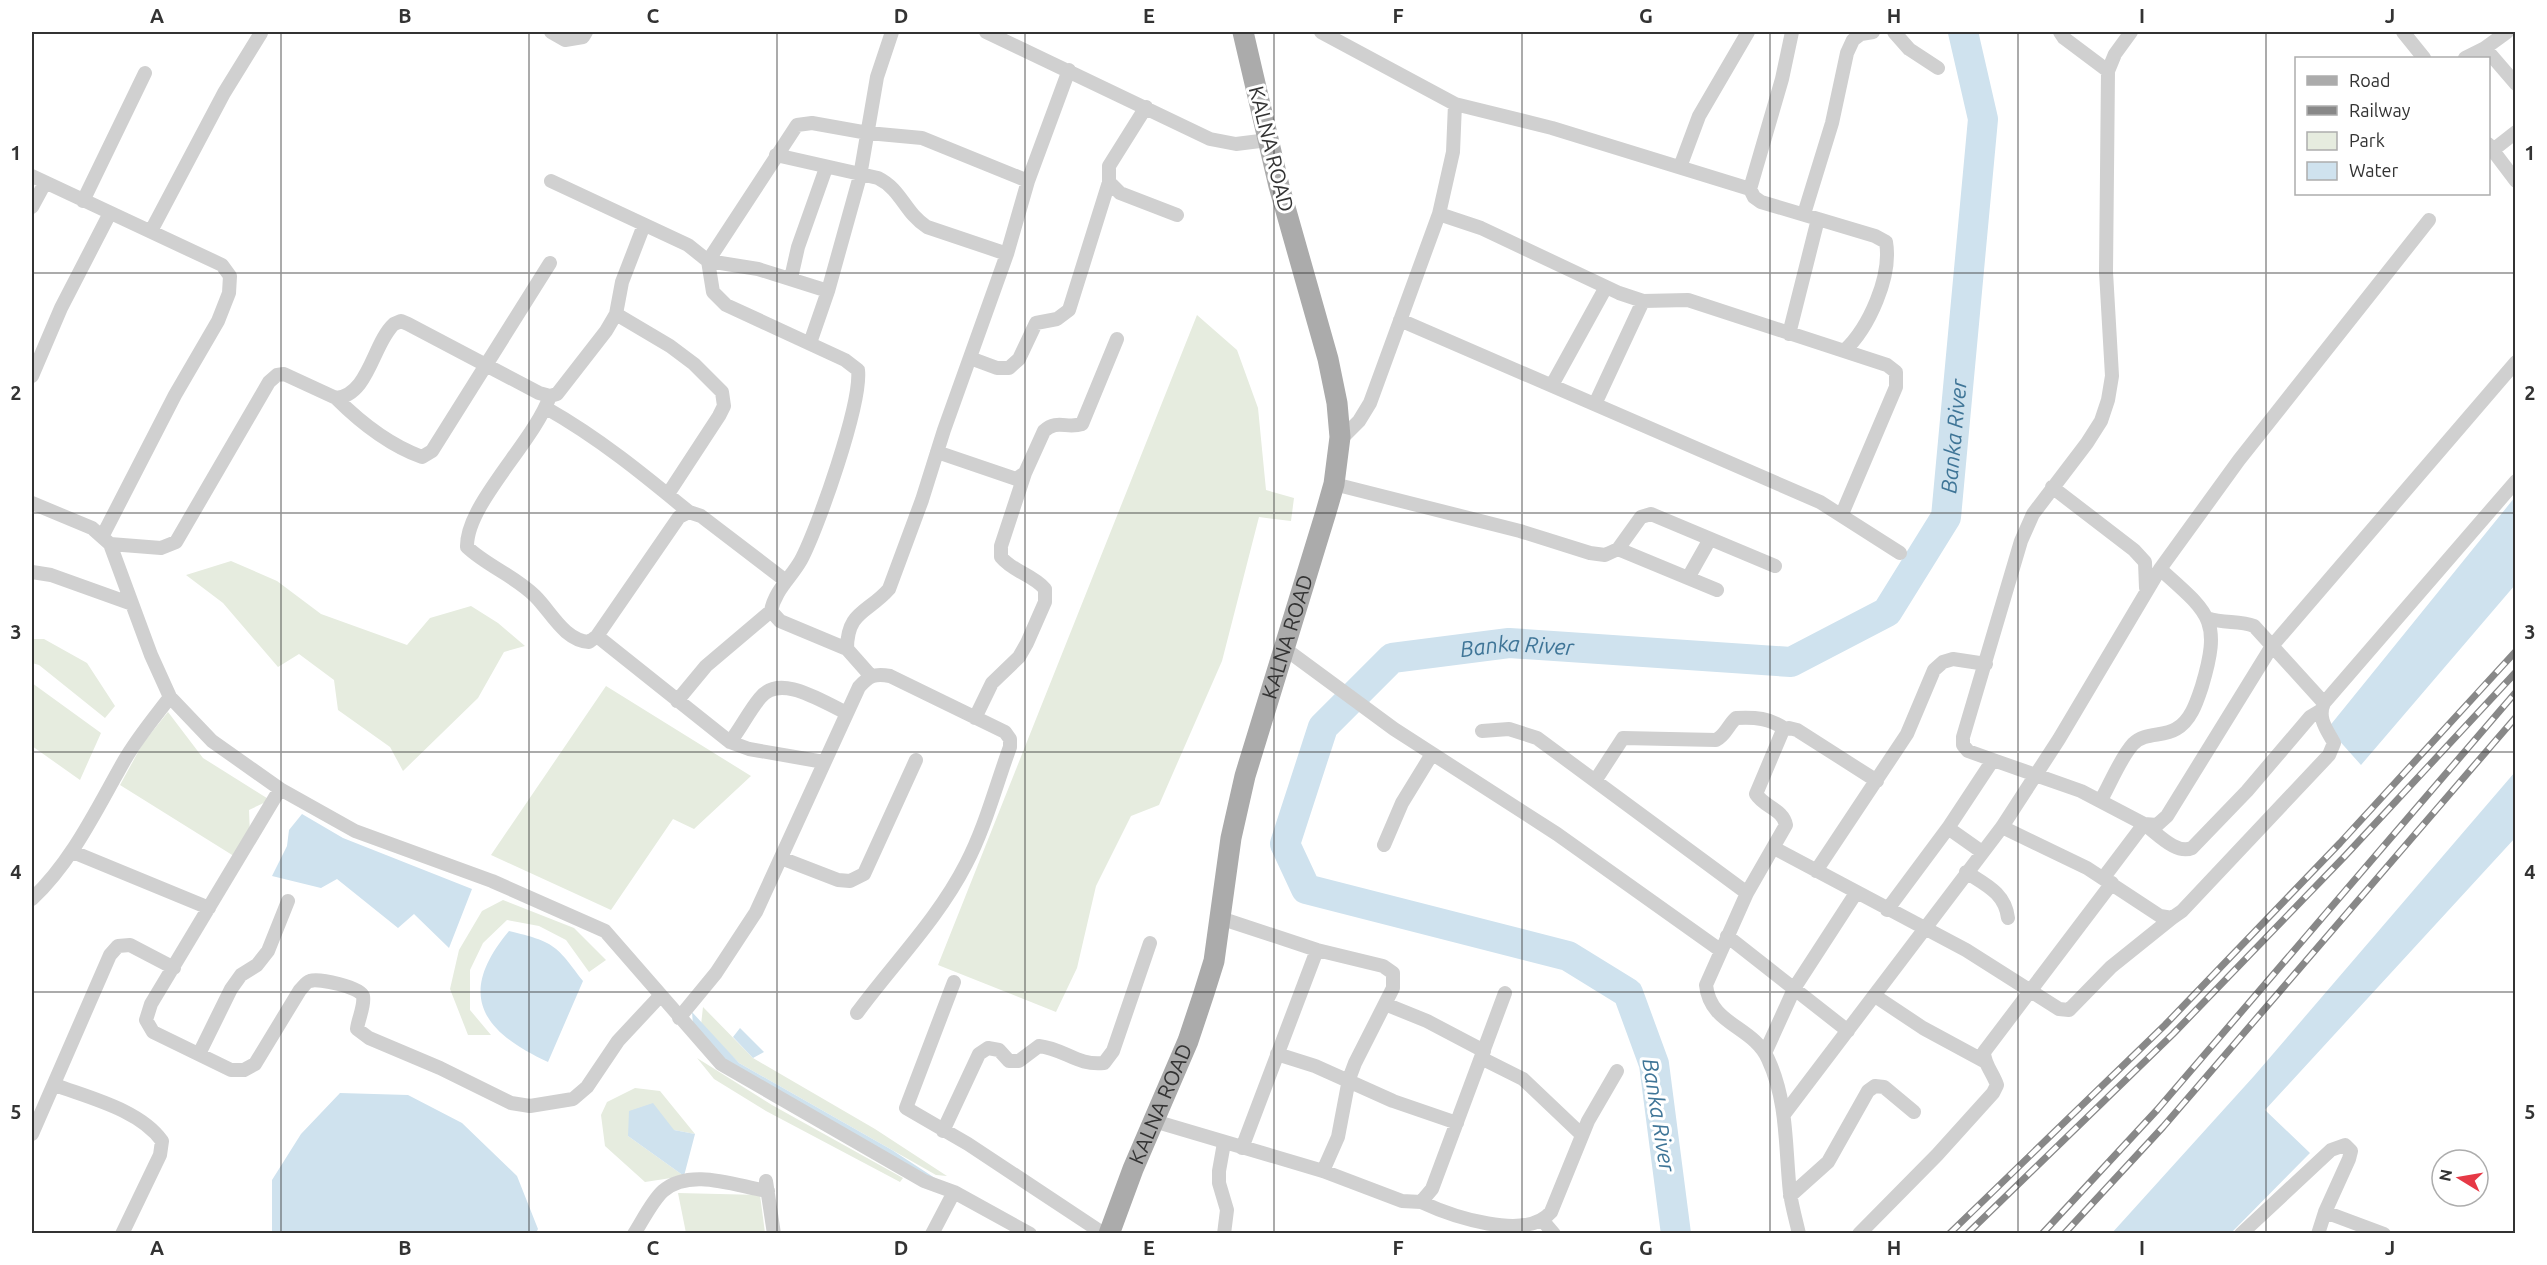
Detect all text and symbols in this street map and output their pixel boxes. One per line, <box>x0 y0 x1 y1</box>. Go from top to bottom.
text: A <box>150 4 164 27</box>
text: B <box>398 4 412 27</box>
text: C <box>647 4 660 27</box>
text: D <box>894 4 908 27</box>
text: E <box>1143 4 1155 27</box>
text: F <box>1392 4 1404 27</box>
text: G <box>1639 4 1653 27</box>
text: H <box>1887 4 1901 27</box>
text: I <box>2139 4 2145 27</box>
text: J <box>2385 4 2395 27</box>
legend <box>2295 57 2490 195</box>
text: Road <box>2349 70 2391 90</box>
street label: KALNA ROAD <box>1245 83 1299 214</box>
text: Railway <box>2349 100 2411 120</box>
text: Park <box>2349 130 2385 150</box>
text: 1 <box>10 141 22 164</box>
text: 1 <box>2524 141 2536 164</box>
text: Water <box>2349 160 2399 180</box>
water label: Banka River <box>1935 377 1971 494</box>
text: 2 <box>10 381 22 404</box>
text: 2 <box>2524 381 2536 404</box>
street label: KALNA ROAD <box>1256 571 1317 702</box>
text: 3 <box>10 620 22 643</box>
text: 3 <box>2524 620 2536 643</box>
water label: Banka River <box>1458 630 1575 661</box>
text: 4 <box>10 860 22 883</box>
text: 4 <box>2524 860 2536 883</box>
street label: KALNA ROAD <box>1124 1040 1196 1168</box>
water label: Banka River <box>1638 1056 1681 1174</box>
text: 5 <box>10 1100 22 1123</box>
text: 5 <box>2524 1100 2536 1123</box>
north arrow <box>2430 1148 2490 1208</box>
text: N <box>2435 1168 2455 1183</box>
text: A <box>150 1236 164 1259</box>
text: B <box>398 1236 412 1259</box>
text: C <box>647 1236 660 1259</box>
text: D <box>894 1236 908 1259</box>
text: E <box>1143 1236 1155 1259</box>
text: F <box>1392 1236 1404 1259</box>
text: G <box>1639 1236 1653 1259</box>
text: H <box>1887 1236 1901 1259</box>
text: I <box>2139 1236 2145 1259</box>
text: J <box>2385 1236 2395 1259</box>

